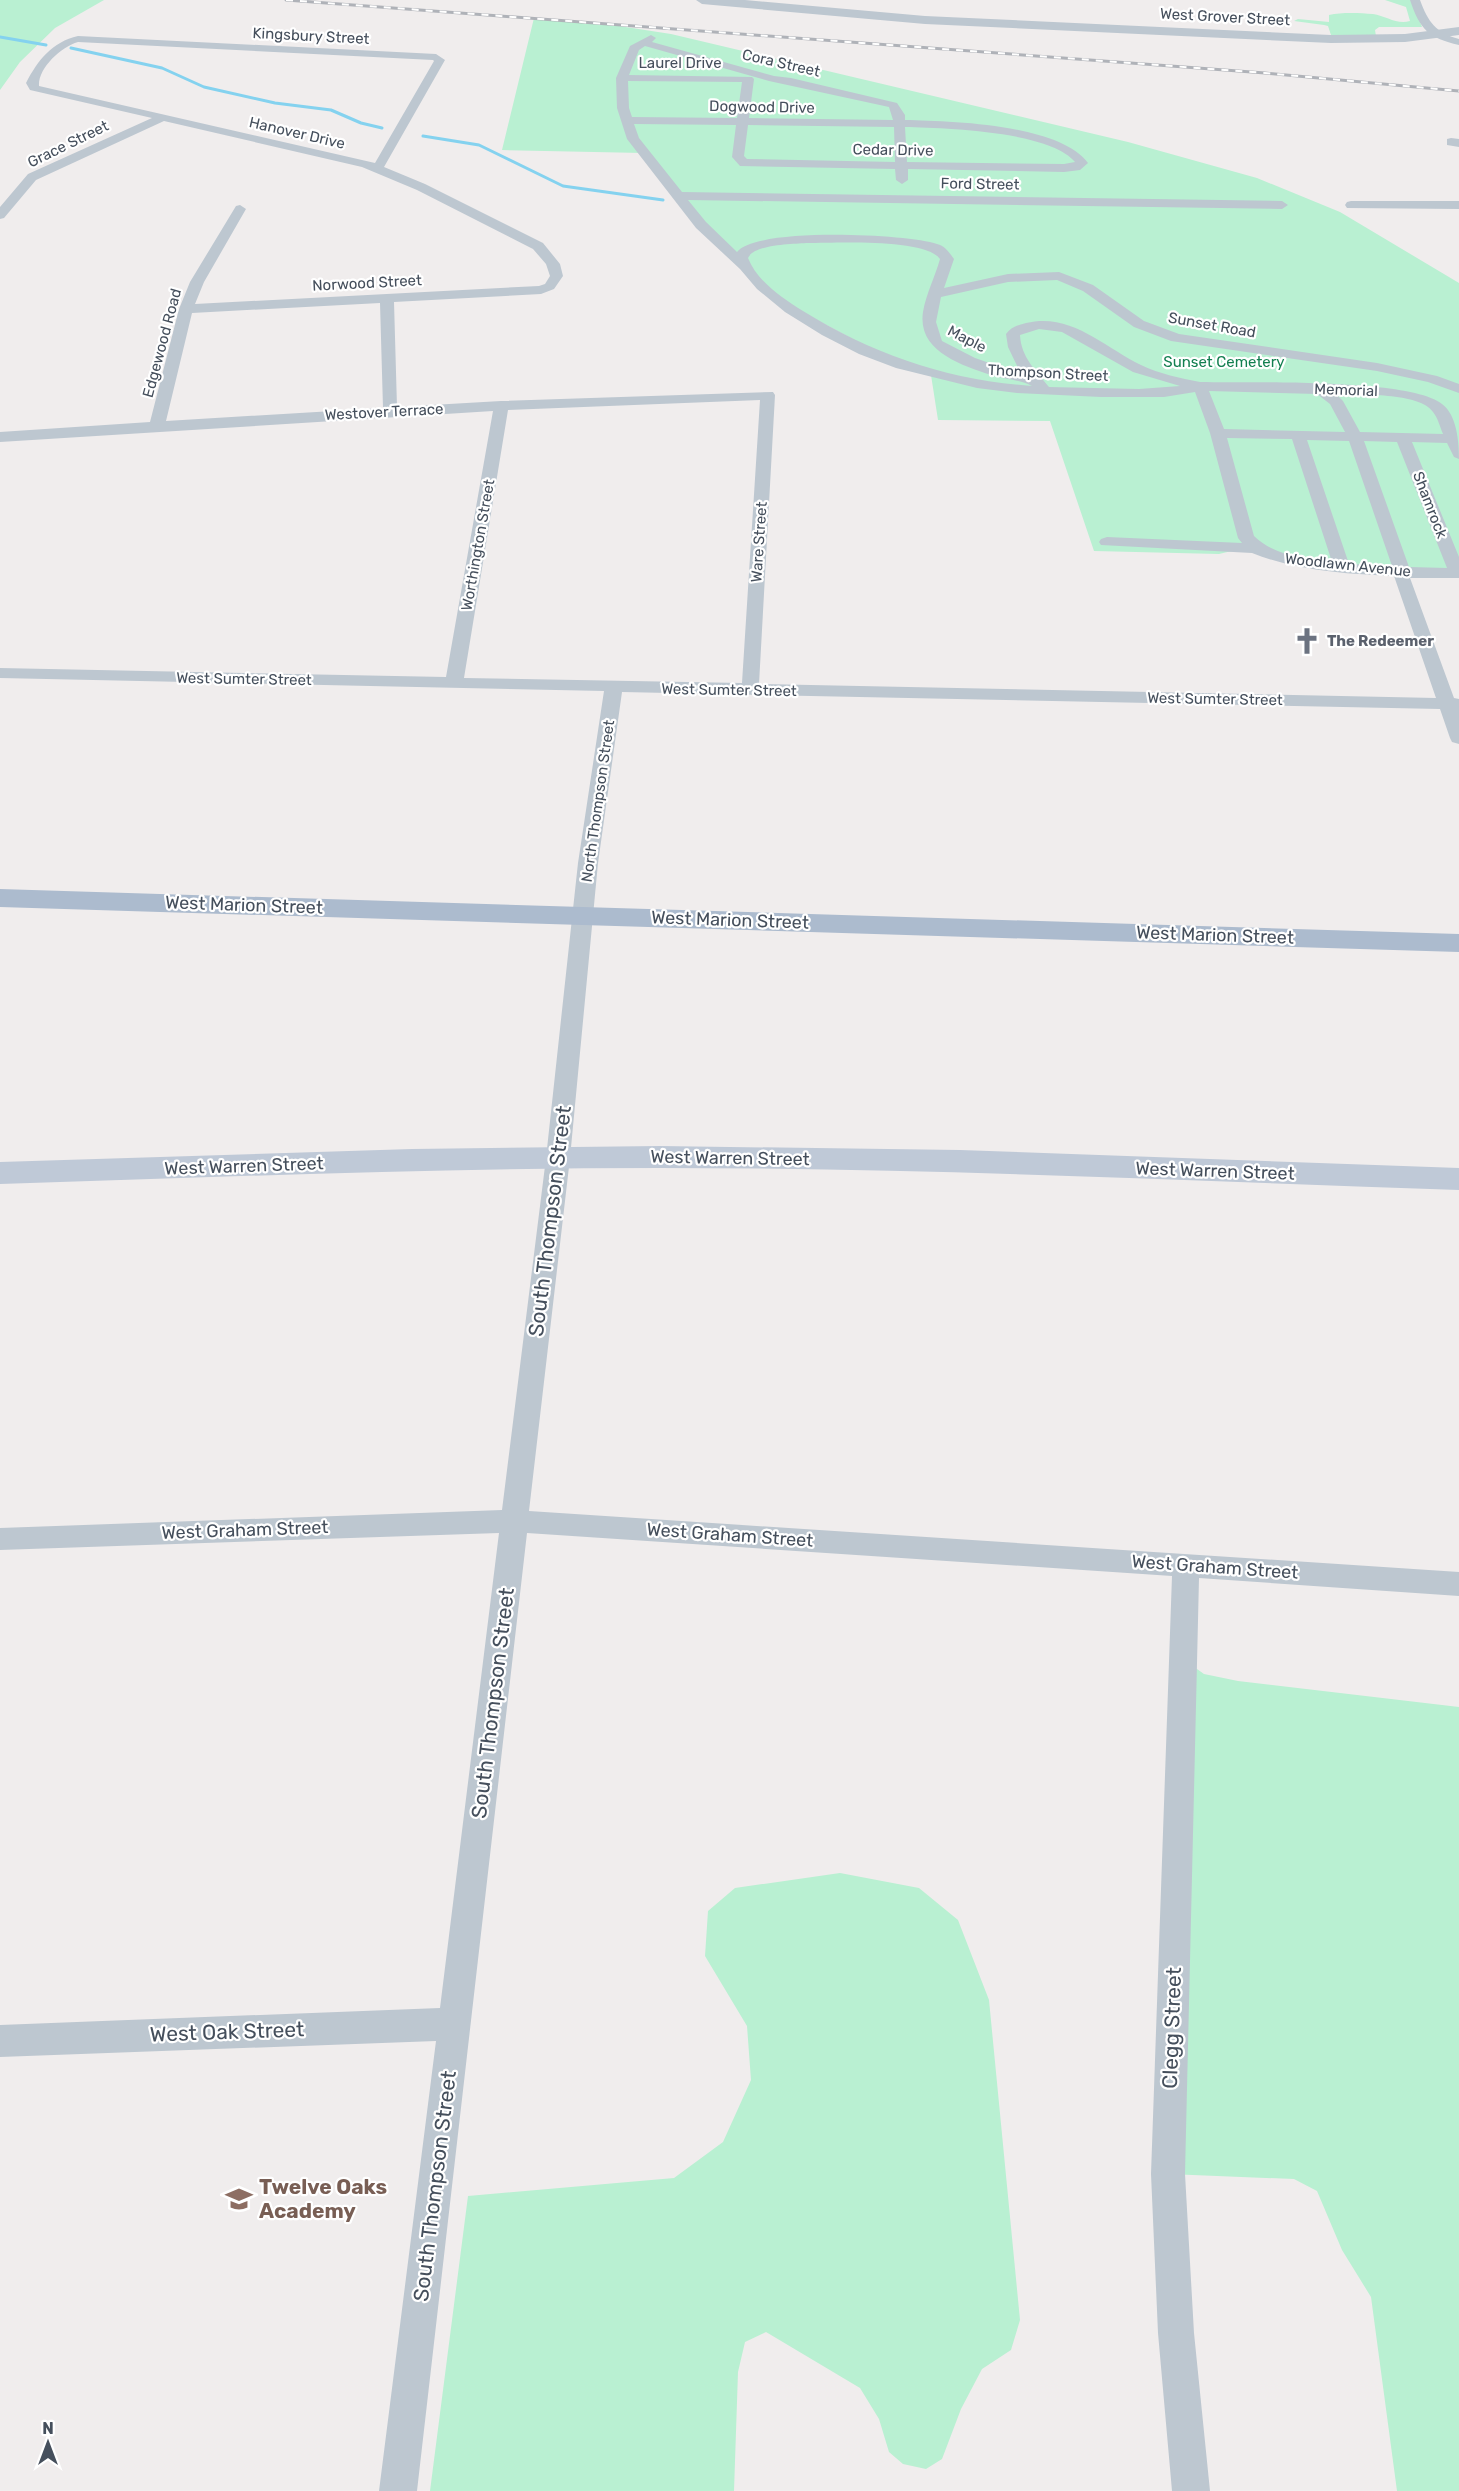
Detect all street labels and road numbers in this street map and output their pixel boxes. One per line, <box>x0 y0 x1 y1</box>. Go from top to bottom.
street label: West Grover Street <box>1160 5 1291 29</box>
street label: Kingsbury Street <box>252 24 370 48</box>
street label: Cora Street <box>740 45 822 81</box>
street label: Laurel Drive <box>638 54 722 72</box>
street label: Dogwood Drive <box>709 97 815 117</box>
street label: Hanover Drive <box>247 113 347 153</box>
street label: Grace Street <box>25 117 112 171</box>
street label: Cedar Drive <box>852 140 934 160</box>
street label: Ford Street <box>940 174 1020 194</box>
street label: Norwood Street <box>312 271 422 295</box>
street label: Edgewood Road <box>139 286 185 400</box>
street label: Sunset Road <box>1167 308 1257 342</box>
street label: Maple <box>945 322 989 356</box>
street label: Thompson Street <box>987 361 1109 385</box>
street label: Memorial <box>1314 380 1378 400</box>
street label: Westover Terrace <box>324 400 444 424</box>
street label: Shamrock <box>1409 469 1451 541</box>
street label: Worthington Street <box>458 478 498 612</box>
street label: Ware Street <box>747 501 771 583</box>
street label: Woodlawn Avenue <box>1284 549 1412 581</box>
street label: West Sumter Street <box>176 669 312 689</box>
street label: West Sumter Street <box>661 680 797 700</box>
street label: West Sumter Street <box>1147 689 1283 709</box>
street label: North Thompson Street <box>578 719 618 883</box>
street label: West Marion Street <box>165 891 323 919</box>
street label: West Marion Street <box>651 906 809 934</box>
street label: West Marion Street <box>1136 921 1294 949</box>
street label: South Thompson Street <box>523 1104 576 1338</box>
street label: West Warren Street <box>650 1146 810 1170</box>
street label: West Warren Street <box>164 1152 324 1180</box>
street label: West Warren Street <box>1135 1157 1295 1185</box>
street label: West Graham Street <box>161 1516 329 1544</box>
street label: West Graham Street <box>646 1518 814 1552</box>
street label: West Graham Street <box>1131 1550 1299 1584</box>
street label: South Thompson Street <box>466 1586 519 1820</box>
street label: Clegg Street <box>1157 1967 1186 2089</box>
street label: West Oak Street <box>149 2016 305 2047</box>
street label: South Thompson Street <box>408 2069 461 2303</box>

